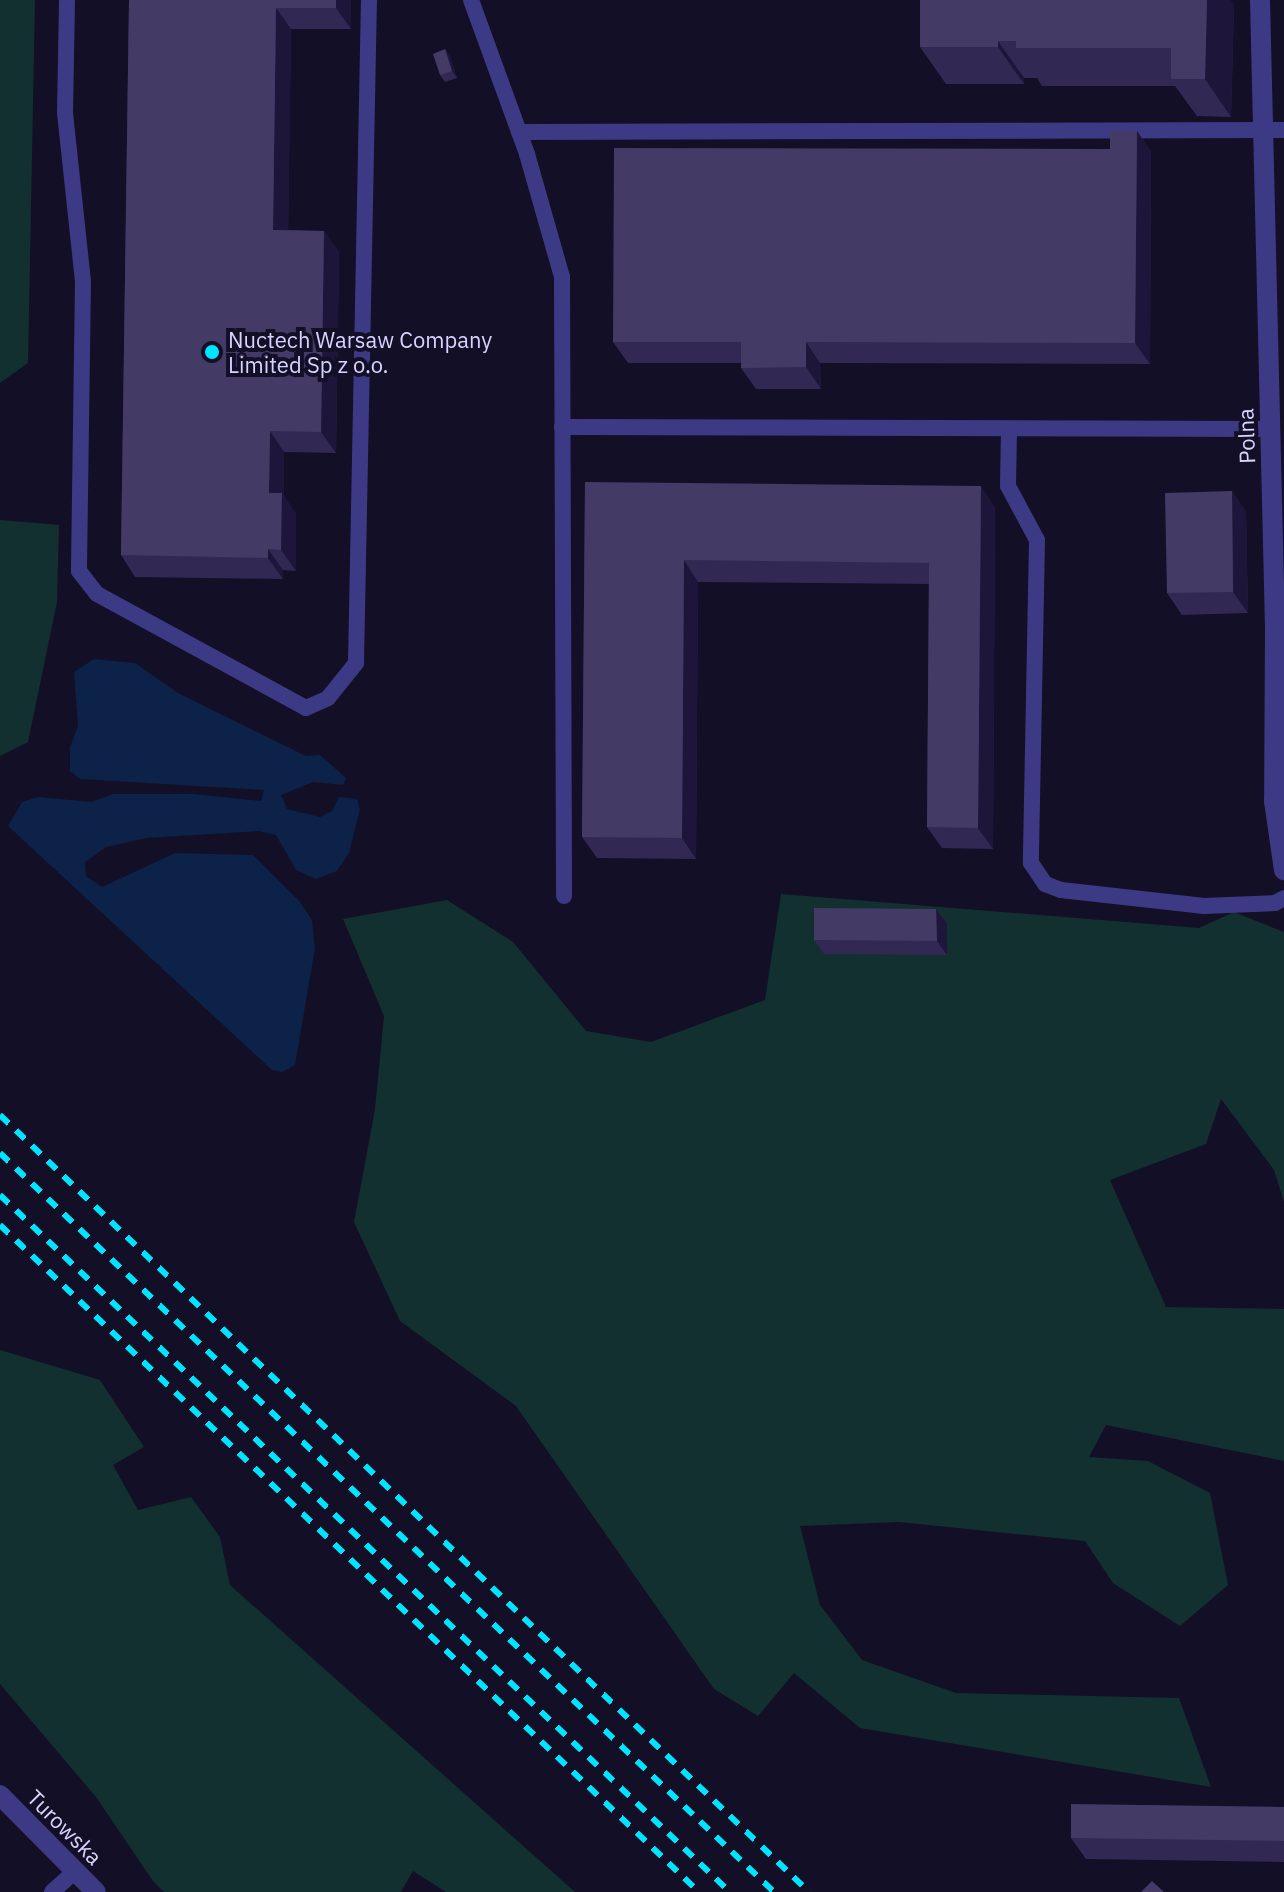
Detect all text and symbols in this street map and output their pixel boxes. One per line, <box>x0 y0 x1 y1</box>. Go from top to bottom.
place label: Nuctech Warsaw Company Limited Sp z o.o. <box>228 326 492 378</box>
marker: Nuctech Warsaw Company Limited Sp z o.o. <box>203 343 221 361</box>
street label: Polna <box>1232 408 1260 464</box>
street label: Turowska <box>22 1784 108 1870</box>

